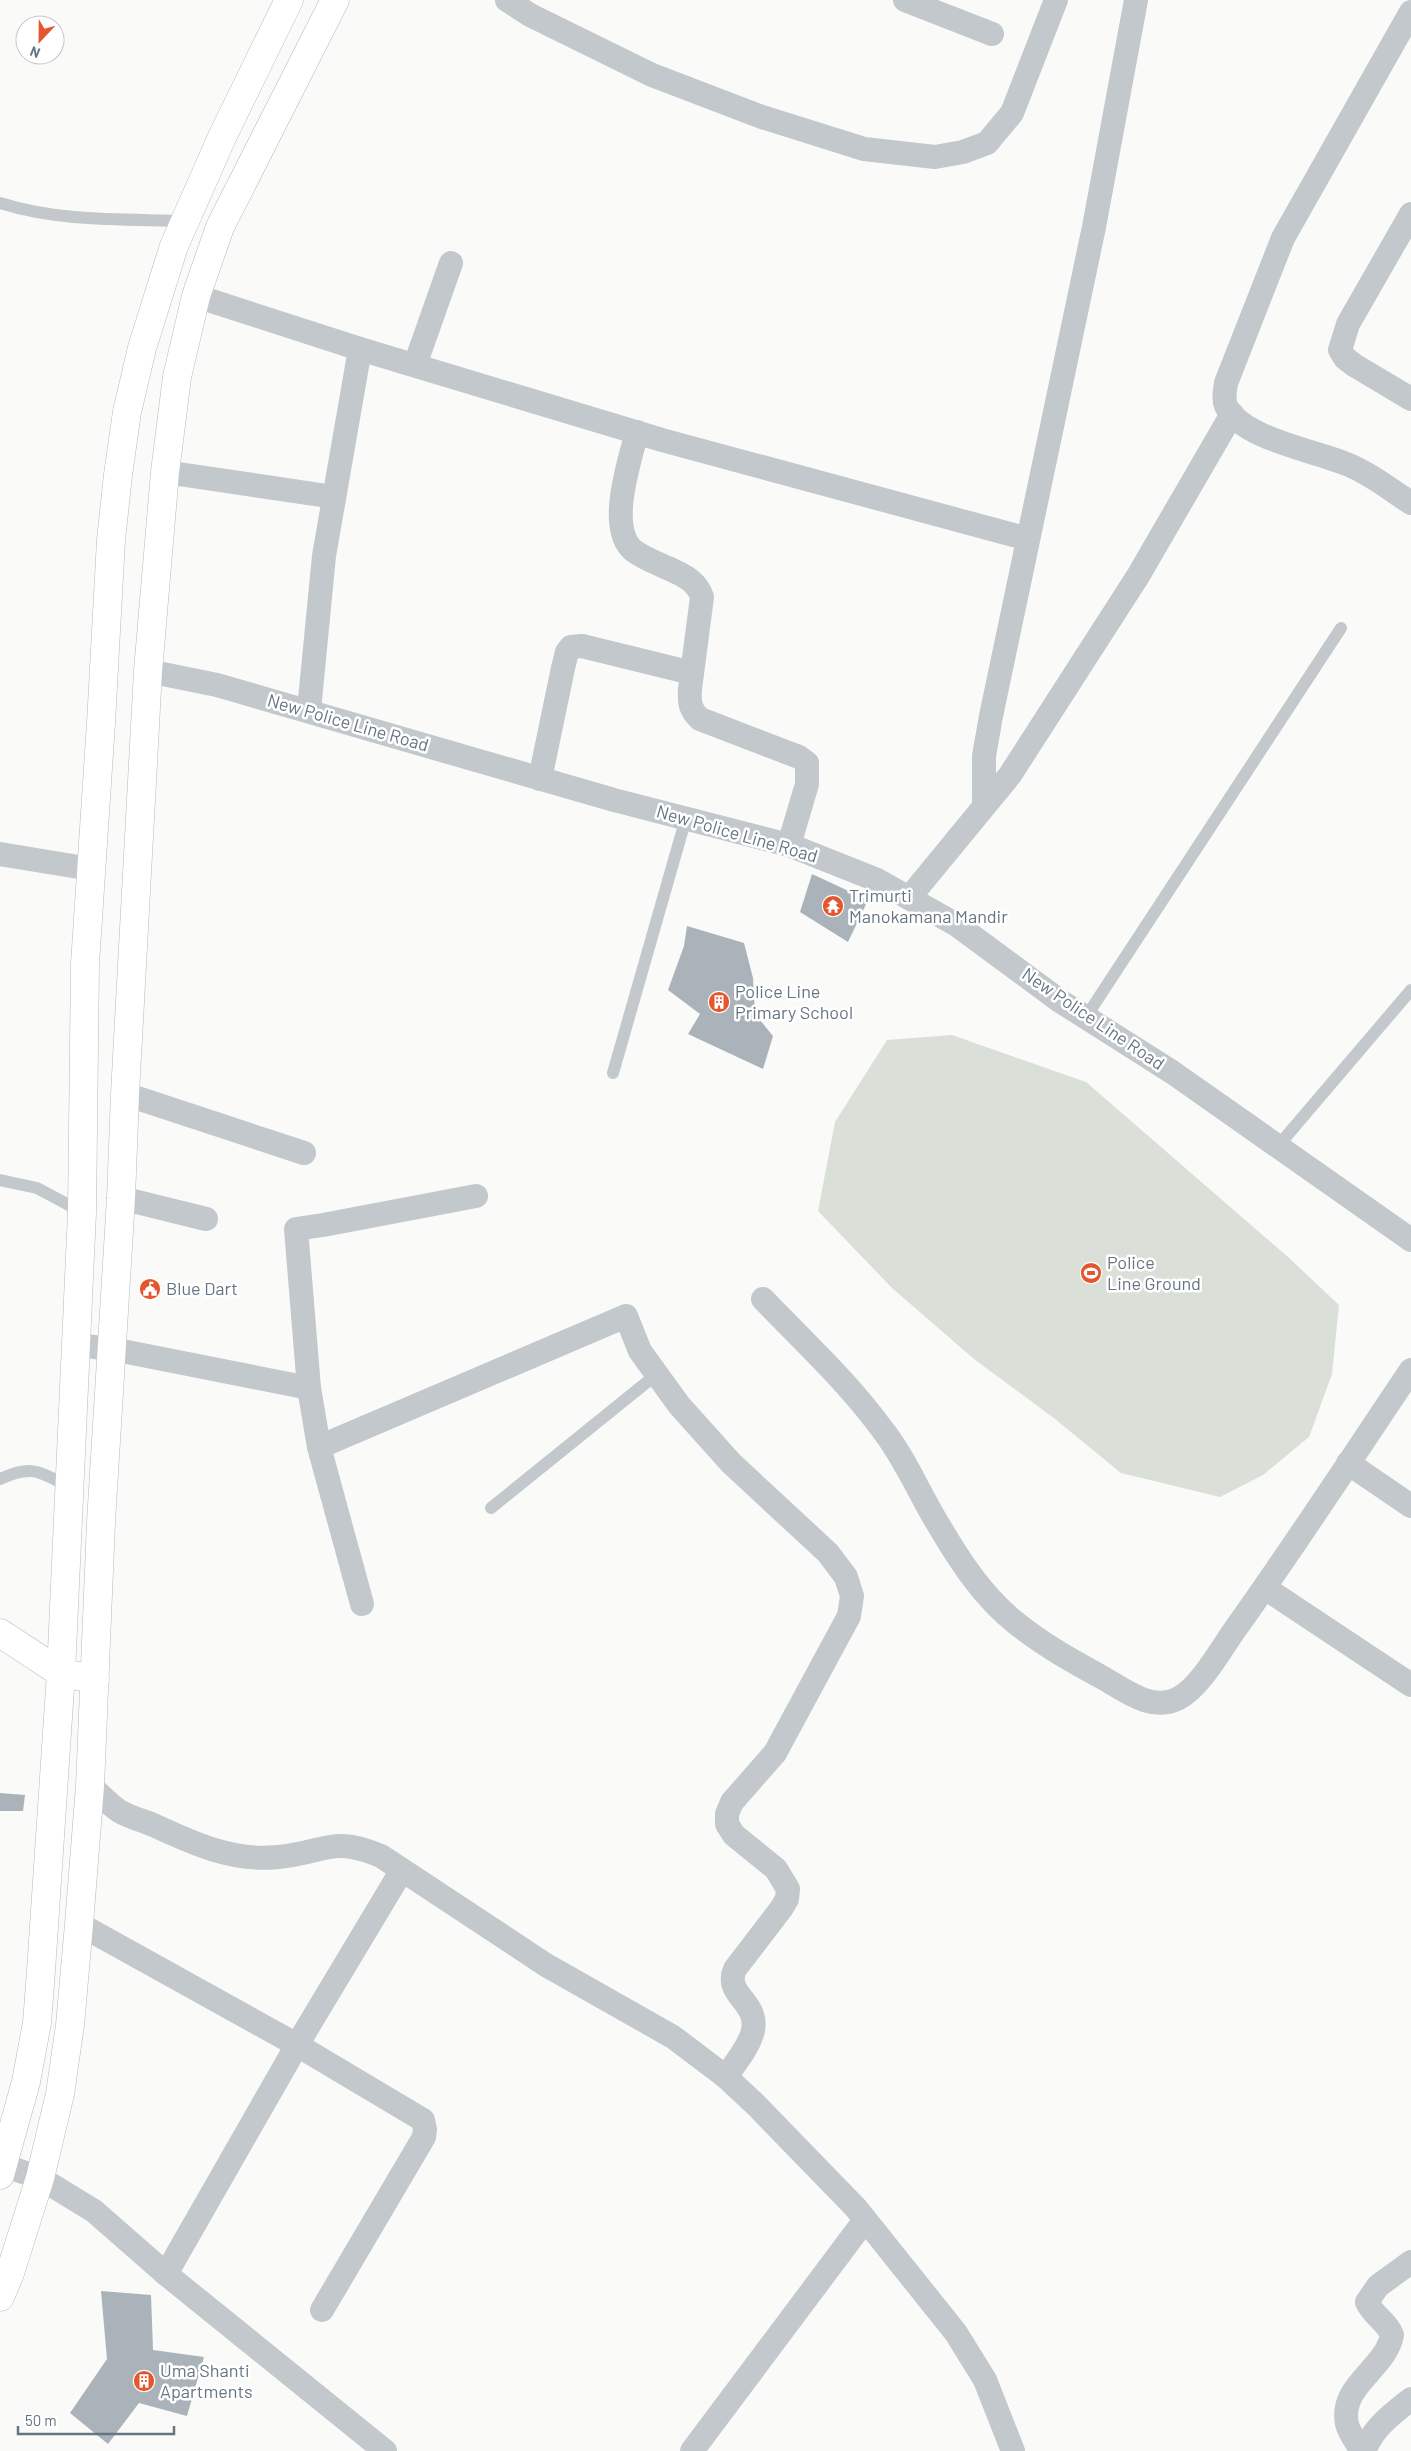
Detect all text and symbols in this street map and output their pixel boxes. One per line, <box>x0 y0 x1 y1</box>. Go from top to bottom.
north arrow <box>15 15 65 65</box>
text: N <box>27 43 42 62</box>
street label: New Police Line Road <box>265 688 432 756</box>
street label: New Police Line Road <box>654 799 821 867</box>
place label: Trimurti Manokamana Mandir <box>849 884 1008 927</box>
temple icon: Trimurti Manokamana Mandir <box>821 894 845 918</box>
street label: New Police Line Road <box>1018 962 1169 1074</box>
place label: Police Line Primary School <box>735 980 853 1023</box>
building icon: Police Line Primary School <box>707 990 731 1014</box>
place label: Police Line Ground <box>1107 1251 1201 1294</box>
sports icon: Police Line Ground <box>1079 1261 1103 1285</box>
public building icon: Blue Dart <box>138 1277 162 1301</box>
place label: Blue Dart <box>166 1277 238 1299</box>
place label: Uma Shanti Apartments <box>160 2359 253 2402</box>
building icon: Uma Shanti Apartments <box>132 2369 156 2393</box>
scale bar <box>18 2404 174 2436</box>
text: 50 m <box>25 2411 57 2429</box>

